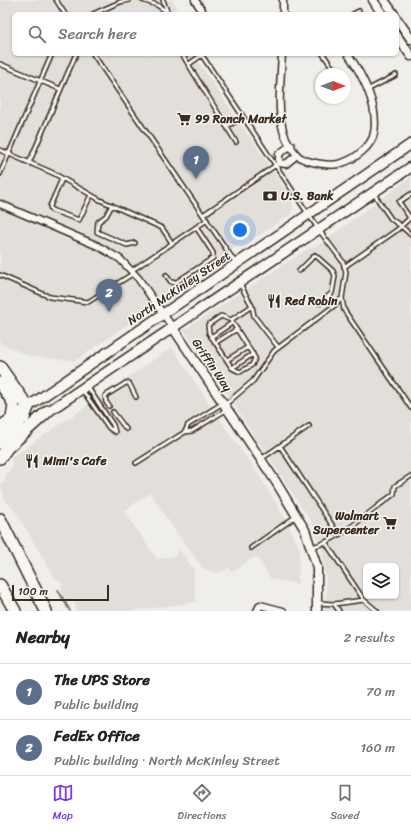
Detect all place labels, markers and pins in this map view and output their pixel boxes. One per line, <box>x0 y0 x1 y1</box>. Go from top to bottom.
place label: 99 Ranch Market <box>195 108 287 130</box>
supermarket icon: 99 Ranch Market <box>176 111 192 127</box>
pin: 1 <box>183 146 209 179</box>
place label: U.S. Bank <box>281 185 334 207</box>
bank icon: U.S. Bank <box>262 188 278 204</box>
pin: 2 <box>96 279 122 312</box>
place label: Red Robin <box>284 290 338 312</box>
restaurant icon: Red Robin <box>266 293 282 309</box>
place label: Mimi's Cafe <box>42 450 107 472</box>
restaurant icon: Mimi's Cafe <box>24 453 40 469</box>
place label: Walmart Supercenter <box>312 505 380 541</box>
supermarket icon: Walmart Supercenter <box>382 515 398 531</box>

